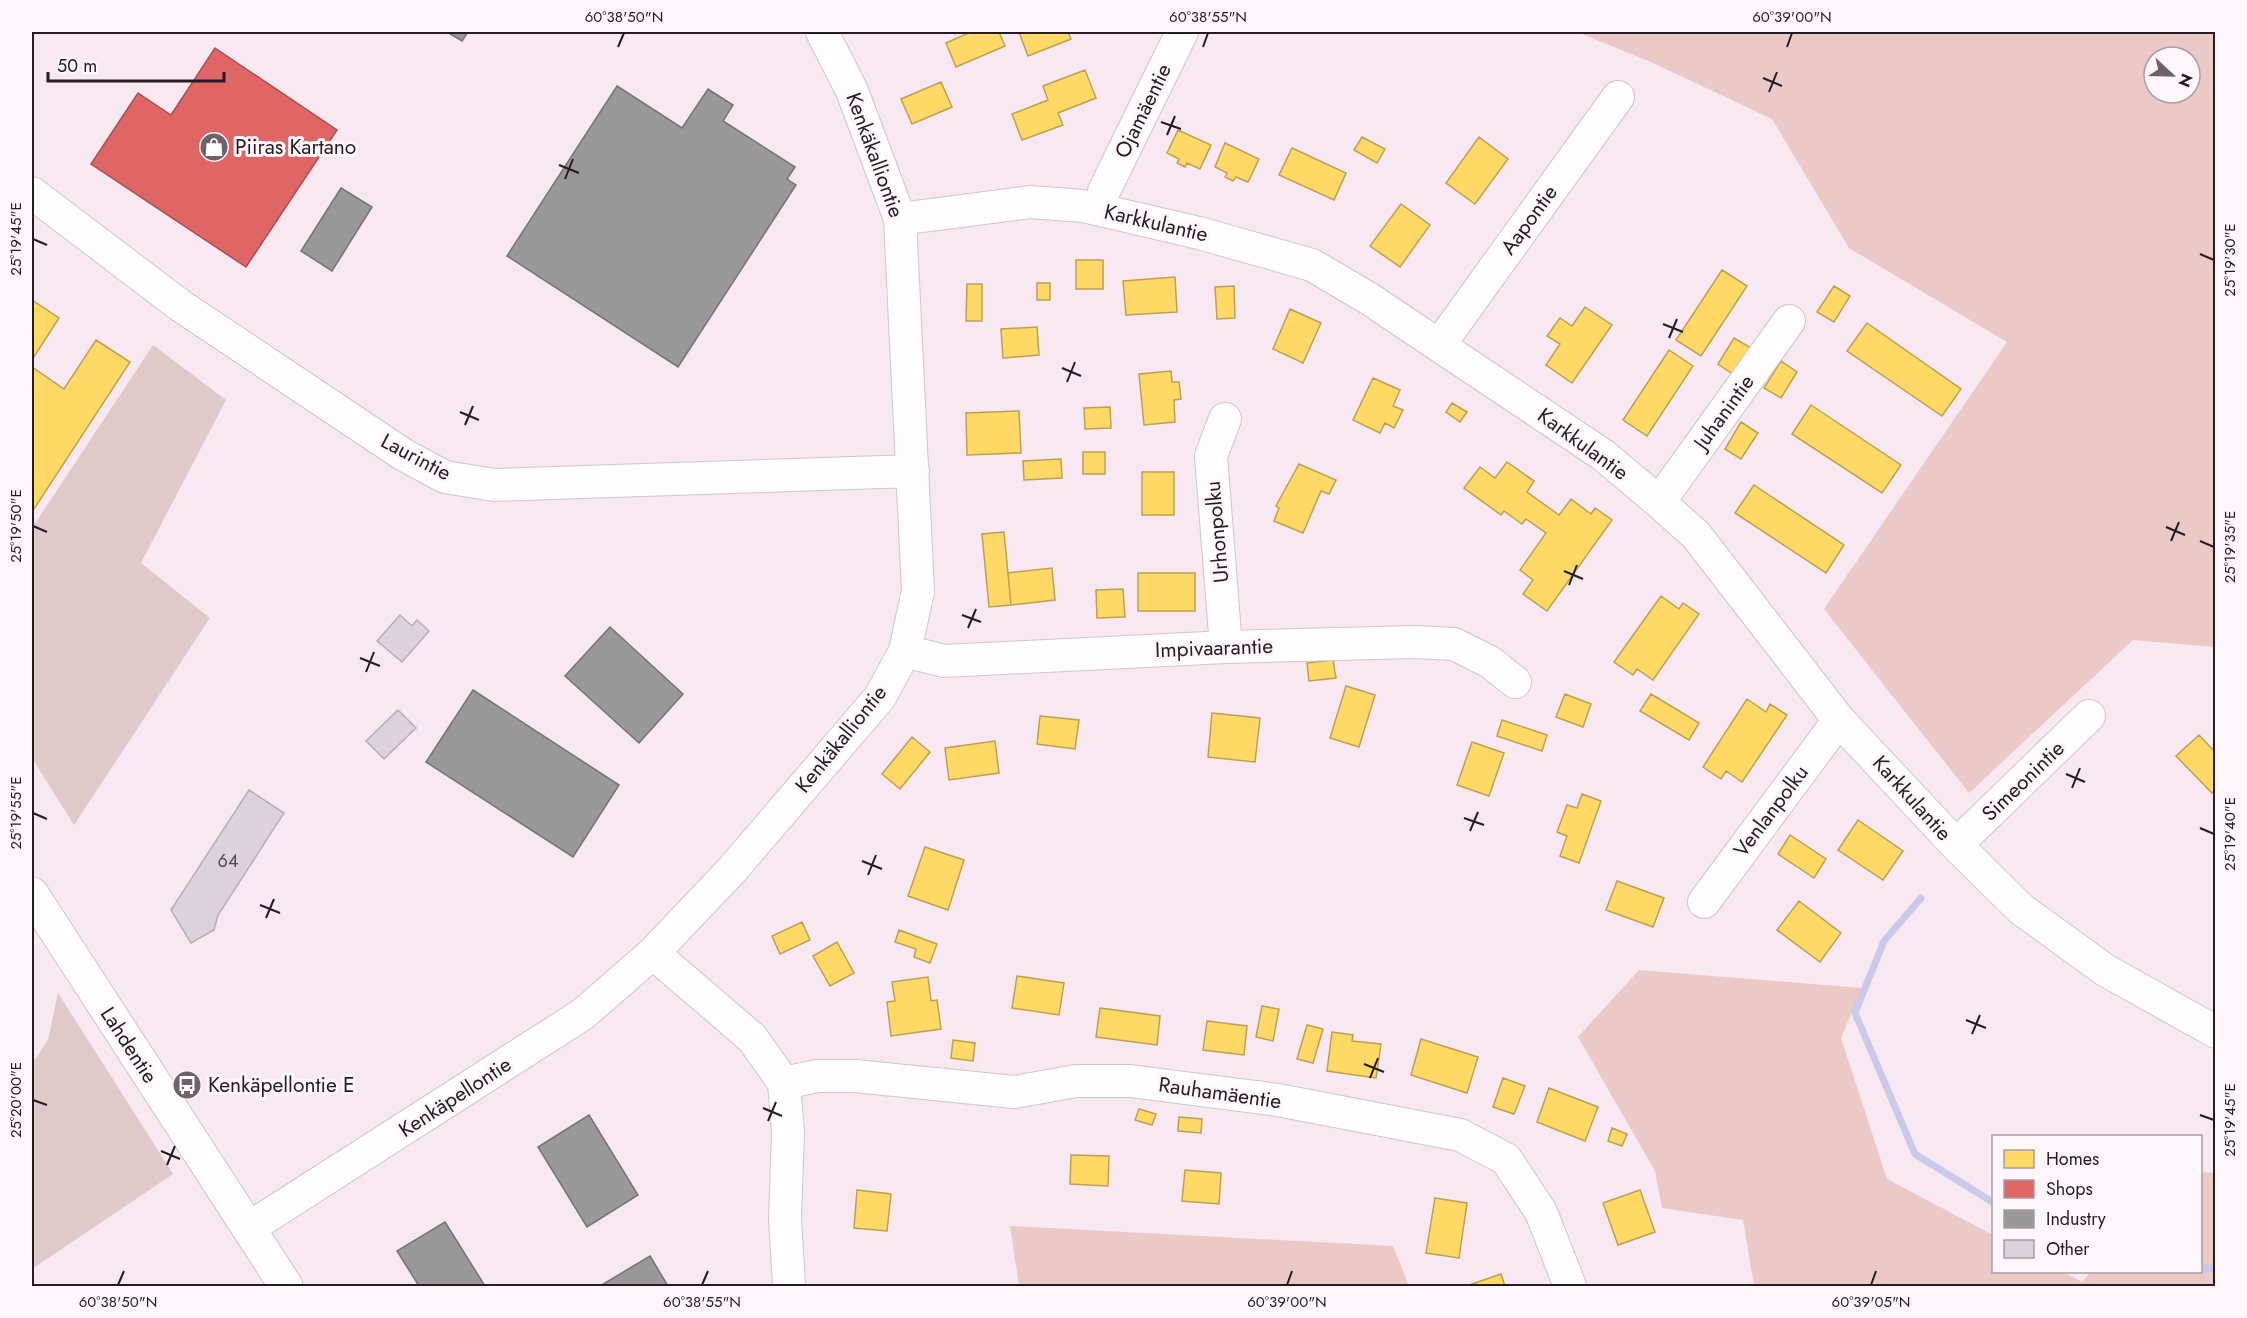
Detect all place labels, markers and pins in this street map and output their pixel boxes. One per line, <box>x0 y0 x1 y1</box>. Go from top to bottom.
shop icon: Piiras Kartano <box>198 131 230 163</box>
place label: Piiras Kartano <box>235 132 356 162</box>
bus stop icon: Kenkäpellontie E <box>171 1069 203 1101</box>
place label: Kenkäpellontie E <box>208 1070 355 1100</box>

